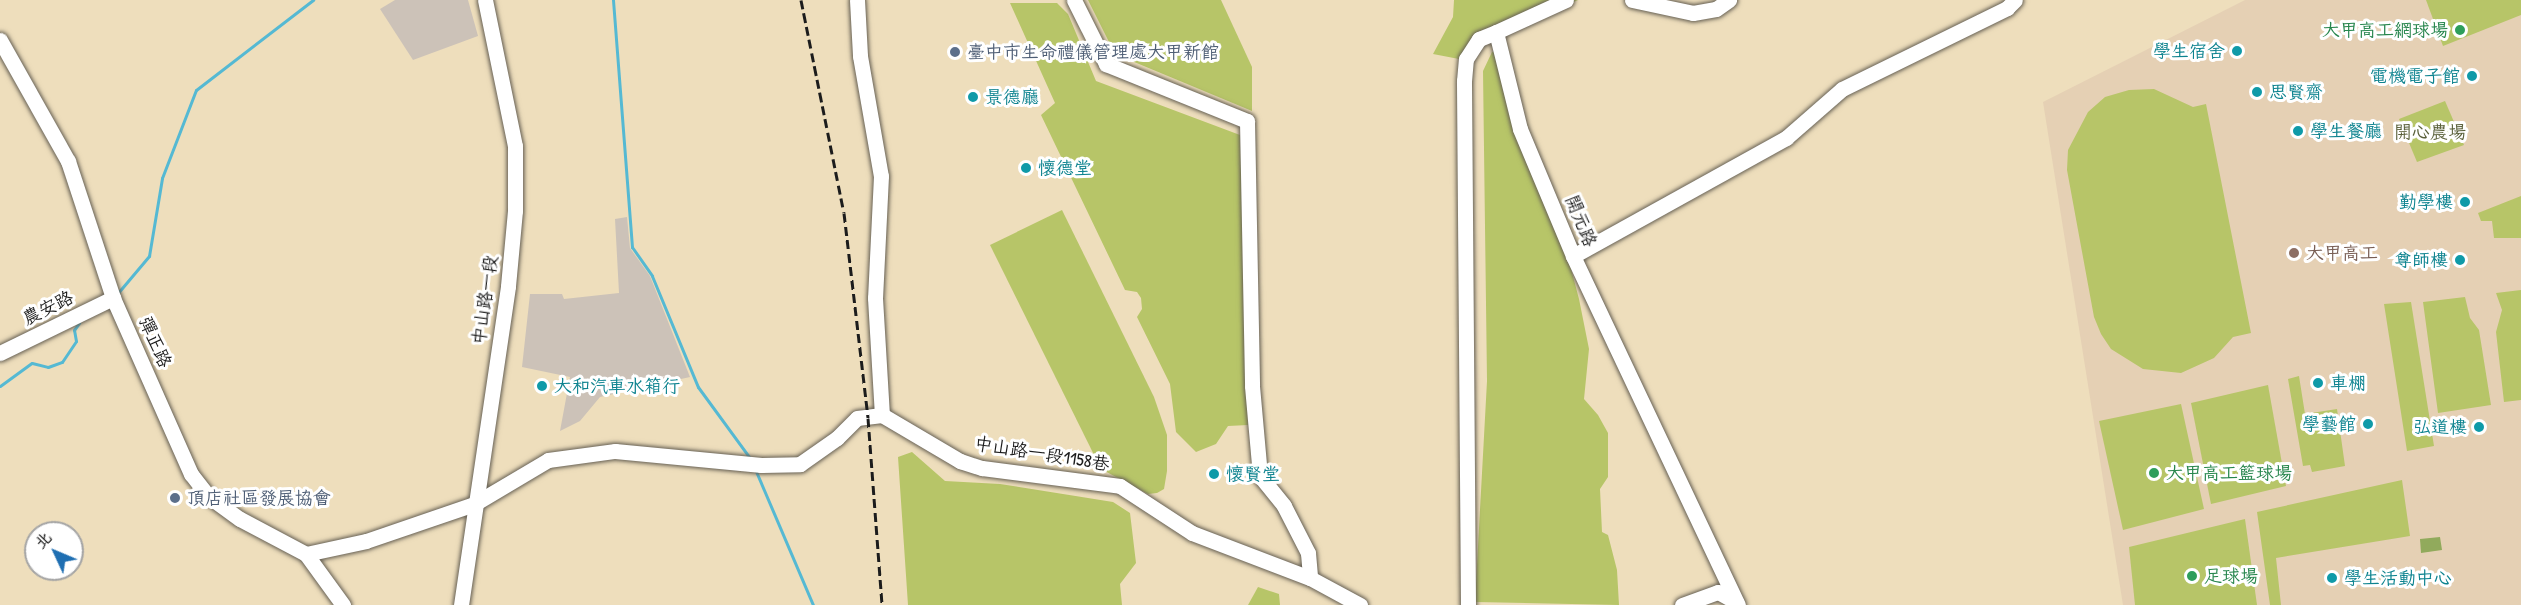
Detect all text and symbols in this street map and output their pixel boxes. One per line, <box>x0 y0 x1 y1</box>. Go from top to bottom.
place label: 大甲高工網球場 <box>2322 19 2448 41</box>
marker: 大甲高工網球場 <box>2453 23 2467 37</box>
place label: 學生宿舍 <box>2153 40 2225 62</box>
place label: 臺中市生命禮儀管理處大甲新館 <box>967 41 1219 63</box>
marker: 學生宿舍 <box>2230 44 2244 58</box>
marker: 臺中市生命禮儀管理處大甲新館 <box>948 45 962 59</box>
place label: 電機電子館 <box>2370 65 2460 87</box>
marker: 電機電子館 <box>2465 69 2479 83</box>
place label: 思賢齋 <box>2269 81 2323 103</box>
marker: 思賢齋 <box>2250 85 2264 99</box>
place label: 景德廳 <box>985 86 1039 108</box>
marker: 景德廳 <box>966 90 980 104</box>
place label: 學生餐廳 <box>2310 120 2382 142</box>
park label: 開心農場 <box>2394 121 2466 143</box>
marker: 學生餐廳 <box>2291 124 2305 138</box>
place label: 懷德堂 <box>1038 157 1092 179</box>
marker: 懷德堂 <box>1019 161 1033 175</box>
place label: 勤學樓 <box>2399 191 2453 213</box>
street label: 開元路 <box>1561 192 1601 250</box>
marker: 勤學樓 <box>2458 195 2472 209</box>
place label: 大甲高工 <box>2306 242 2378 264</box>
marker: 大甲高工 <box>2287 246 2301 260</box>
place label: 尊師樓 <box>2394 249 2448 271</box>
marker: 尊師樓 <box>2453 253 2467 267</box>
street label: 中山路一段 <box>468 254 502 346</box>
street label: 農安路 <box>19 286 77 330</box>
street label: 彈正路 <box>134 313 176 371</box>
place label: 車棚 <box>2330 372 2366 394</box>
place label: 大和汽車水箱行 <box>554 375 680 397</box>
marker: 車棚 <box>2311 376 2325 390</box>
marker: 大和汽車水箱行 <box>535 379 549 393</box>
place label: 學藝館 <box>2302 413 2356 435</box>
place label: 弘道樓 <box>2413 416 2467 438</box>
marker: 學藝館 <box>2361 417 2375 431</box>
marker: 弘道樓 <box>2472 420 2486 434</box>
street label: 中山路一段1158巷 <box>973 433 1111 475</box>
place label: 大甲高工籃球場 <box>2166 462 2292 484</box>
place label: 懷賢堂 <box>1226 463 1280 485</box>
marker: 大甲高工籃球場 <box>2147 466 2161 480</box>
marker: 懷賢堂 <box>1207 467 1221 481</box>
place label: 頂店社區發展協會 <box>187 487 331 509</box>
marker: 頂店社區發展協會 <box>168 491 182 505</box>
north arrow <box>24 521 84 581</box>
text: 北 <box>29 526 56 553</box>
place label: 足球場 <box>2204 565 2258 587</box>
place label: 學生活動中心 <box>2344 567 2452 589</box>
marker: 足球場 <box>2185 569 2199 583</box>
marker: 學生活動中心 <box>2325 571 2339 585</box>

